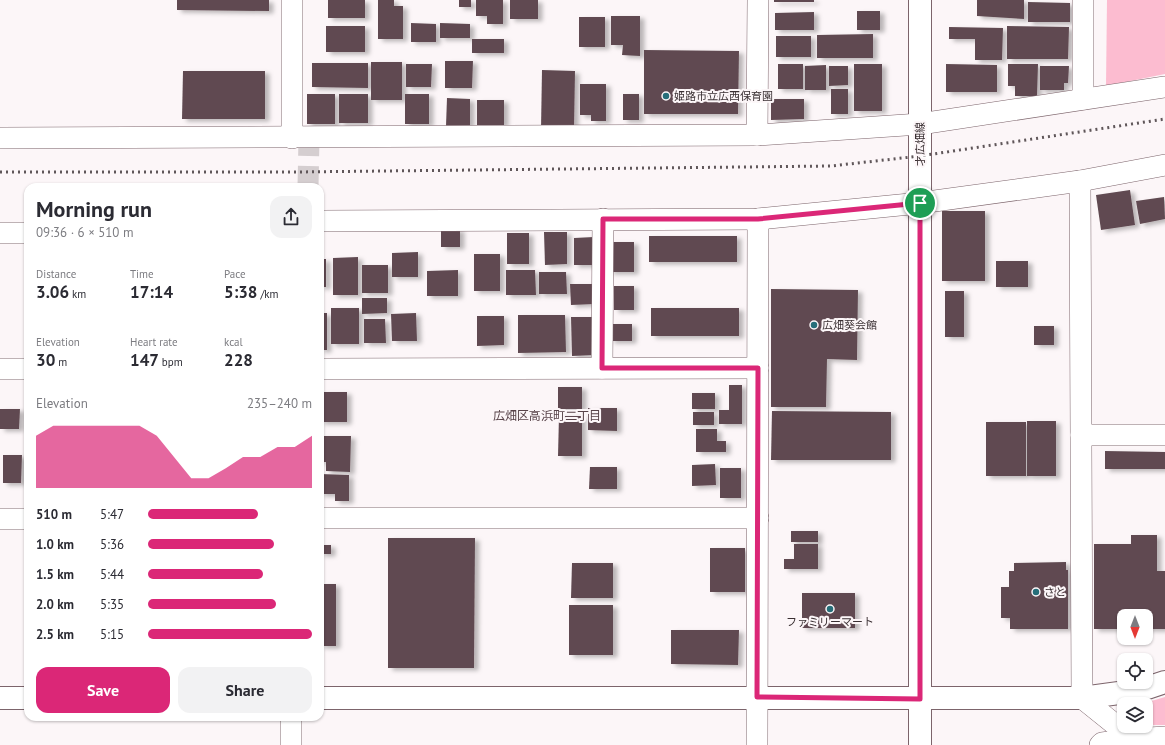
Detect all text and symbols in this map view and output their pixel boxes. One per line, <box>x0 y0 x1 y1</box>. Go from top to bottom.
place label: 姫路市立広西保育園 <box>674 89 773 103</box>
marker: 姫路市立広西保育園 <box>661 91 671 101</box>
street label: 才広畑線 <box>913 122 927 166</box>
pin <box>903 186 937 220</box>
icon: arrive <box>909 192 931 214</box>
text: Morning run <box>36 195 152 223</box>
button: share <box>270 196 312 238</box>
text: 09:36 · 6 × 510 m <box>36 224 133 241</box>
text: Distance <box>36 267 76 281</box>
text: Time <box>130 267 154 281</box>
text: Pace <box>224 267 246 281</box>
text: 3.06 <box>36 281 69 303</box>
text: 17:14 <box>130 281 173 303</box>
text: 5:38 <box>224 281 258 303</box>
text: km <box>69 287 86 301</box>
text: /km <box>258 287 279 301</box>
place label: 広畑葵会館 <box>822 318 877 332</box>
marker: 広畑葵会館 <box>809 320 819 330</box>
text: Elevation <box>36 335 80 349</box>
text: Heart rate <box>130 335 178 349</box>
text: kcal <box>224 335 243 349</box>
text: 30 <box>36 349 55 371</box>
text: 147 <box>130 349 159 371</box>
text: 228 <box>224 349 253 371</box>
text: m <box>55 355 67 369</box>
text: bpm <box>159 355 183 369</box>
text: Elevation <box>36 395 88 412</box>
text: 235–240 m <box>247 395 312 412</box>
district label: 広畑区高浜町二丁目 <box>493 408 601 423</box>
text: 510 m <box>36 506 72 523</box>
text: 5:47 <box>100 506 124 523</box>
text: 1.0 km <box>36 536 74 553</box>
text: 5:36 <box>100 536 124 553</box>
text: 1.5 km <box>36 566 74 583</box>
text: 5:44 <box>100 566 124 583</box>
place label: さと <box>1044 585 1066 599</box>
marker: さと <box>1031 587 1041 597</box>
text: 2.0 km <box>36 596 74 613</box>
text: 5:35 <box>100 596 124 613</box>
marker: ファミリーマート <box>825 604 835 614</box>
north arrow <box>1117 609 1153 645</box>
map controls <box>1117 609 1153 733</box>
place label: ファミリーマート <box>786 615 874 629</box>
text: 2.5 km <box>36 626 74 643</box>
text: 5:15 <box>100 626 124 643</box>
button: locate <box>1117 653 1153 689</box>
button: Save <box>36 667 170 713</box>
button: Share <box>178 667 312 713</box>
button: layers <box>1117 697 1153 733</box>

